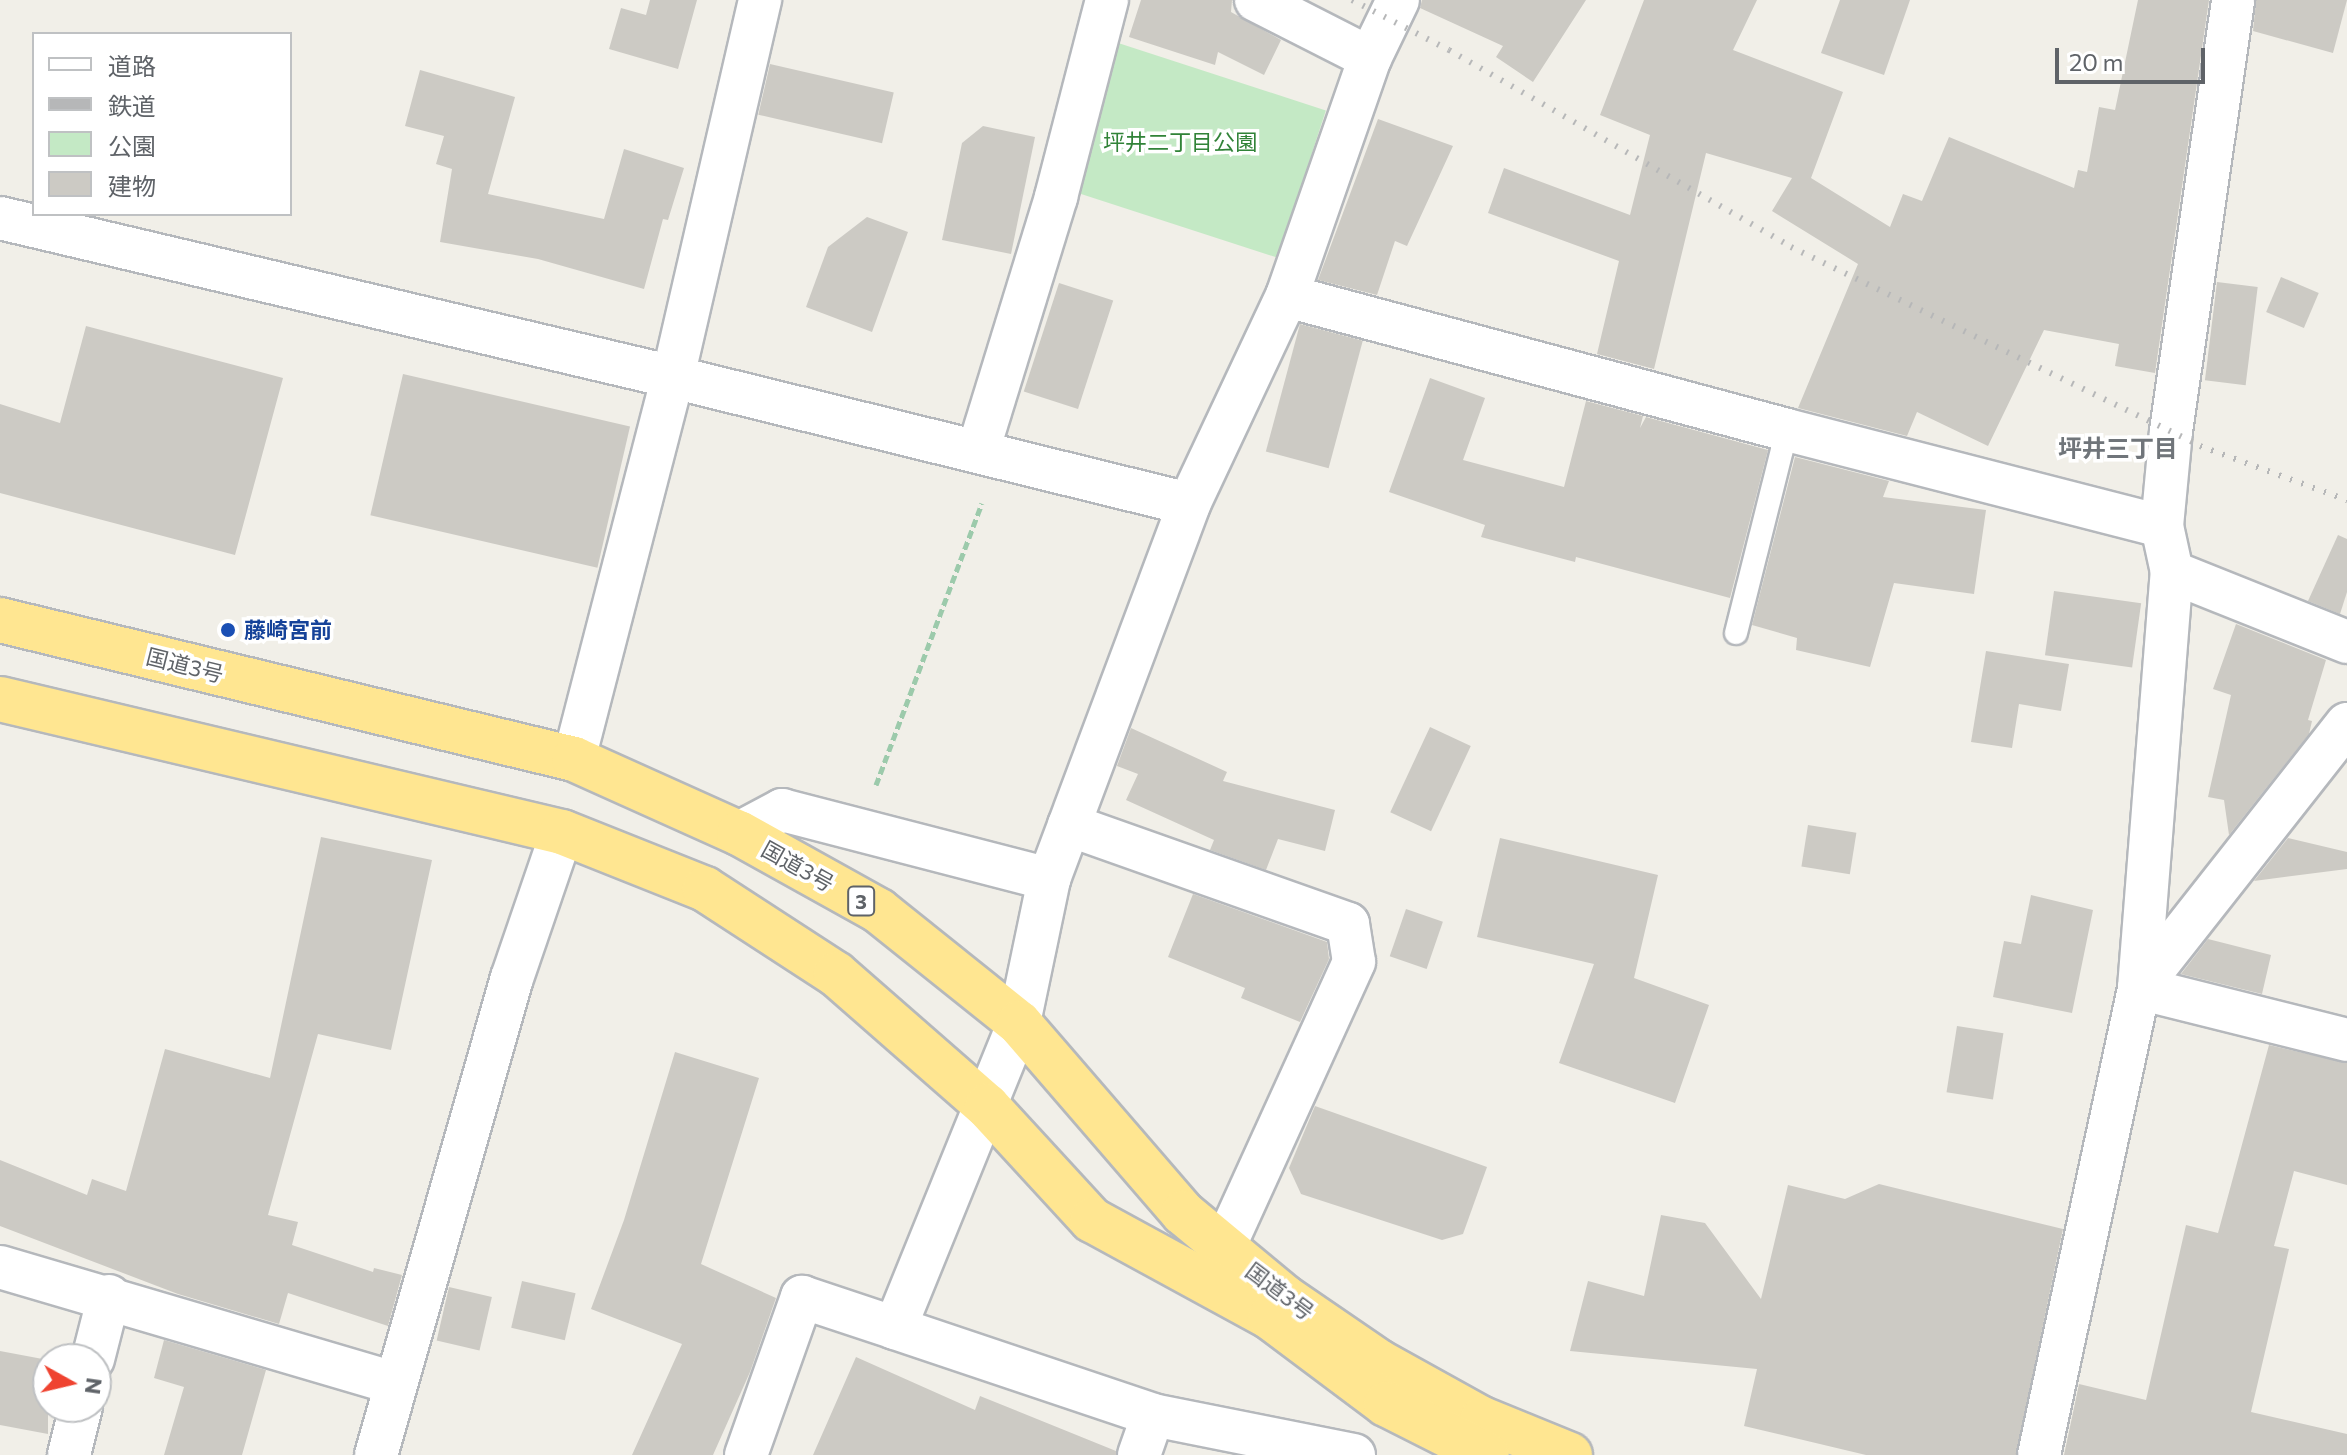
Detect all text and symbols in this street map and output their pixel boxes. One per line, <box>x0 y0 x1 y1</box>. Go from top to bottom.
legend <box>32 32 292 216</box>
scale bar <box>2059 32 2209 82</box>
text: 20 m <box>2069 47 2123 76</box>
text: 道路 <box>108 51 156 80</box>
text: 鉄道 <box>108 91 156 120</box>
park label: 坪井二丁目公園 <box>1103 129 1257 155</box>
text: 公園 <box>108 131 156 160</box>
text: 建物 <box>108 171 156 200</box>
district label: 坪井三丁目 <box>2058 434 2178 462</box>
place label: 藤崎宮前 <box>244 617 332 643</box>
marker: 藤崎宮前 <box>219 621 237 639</box>
street label: 国道3号 <box>144 643 226 687</box>
street label: 国道3号 <box>757 835 839 897</box>
road number: 3 <box>847 885 875 917</box>
street label: 国道3号 <box>1241 1257 1319 1325</box>
north arrow <box>32 1343 112 1423</box>
text: N <box>80 1376 109 1396</box>

